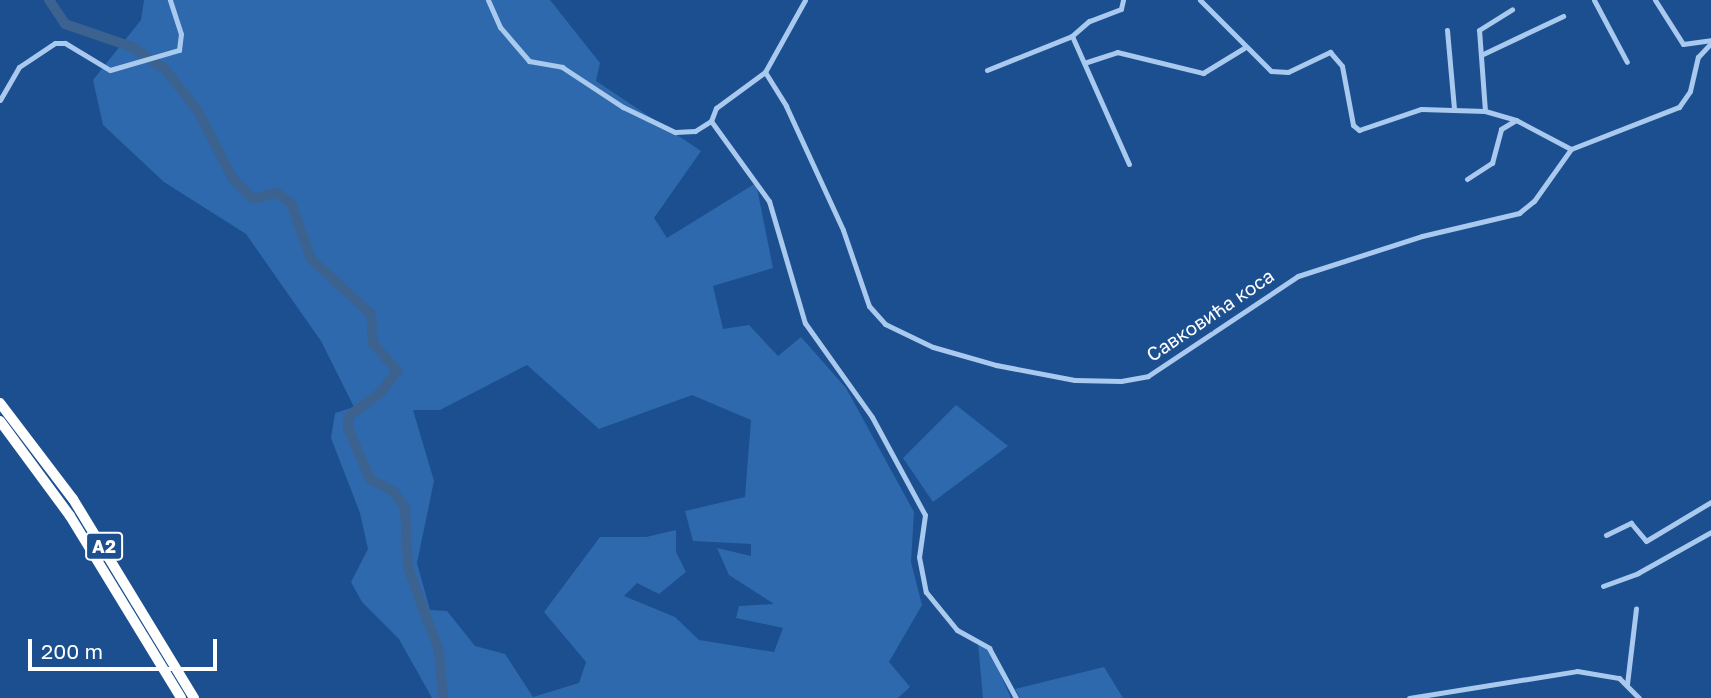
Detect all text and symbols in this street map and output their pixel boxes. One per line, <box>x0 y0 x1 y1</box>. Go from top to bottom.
street label: Савковића коса <box>1142 264 1278 366</box>
road number: A2 <box>85 532 123 560</box>
scale bar <box>32 624 220 668</box>
text: 200 m <box>41 638 103 664</box>

